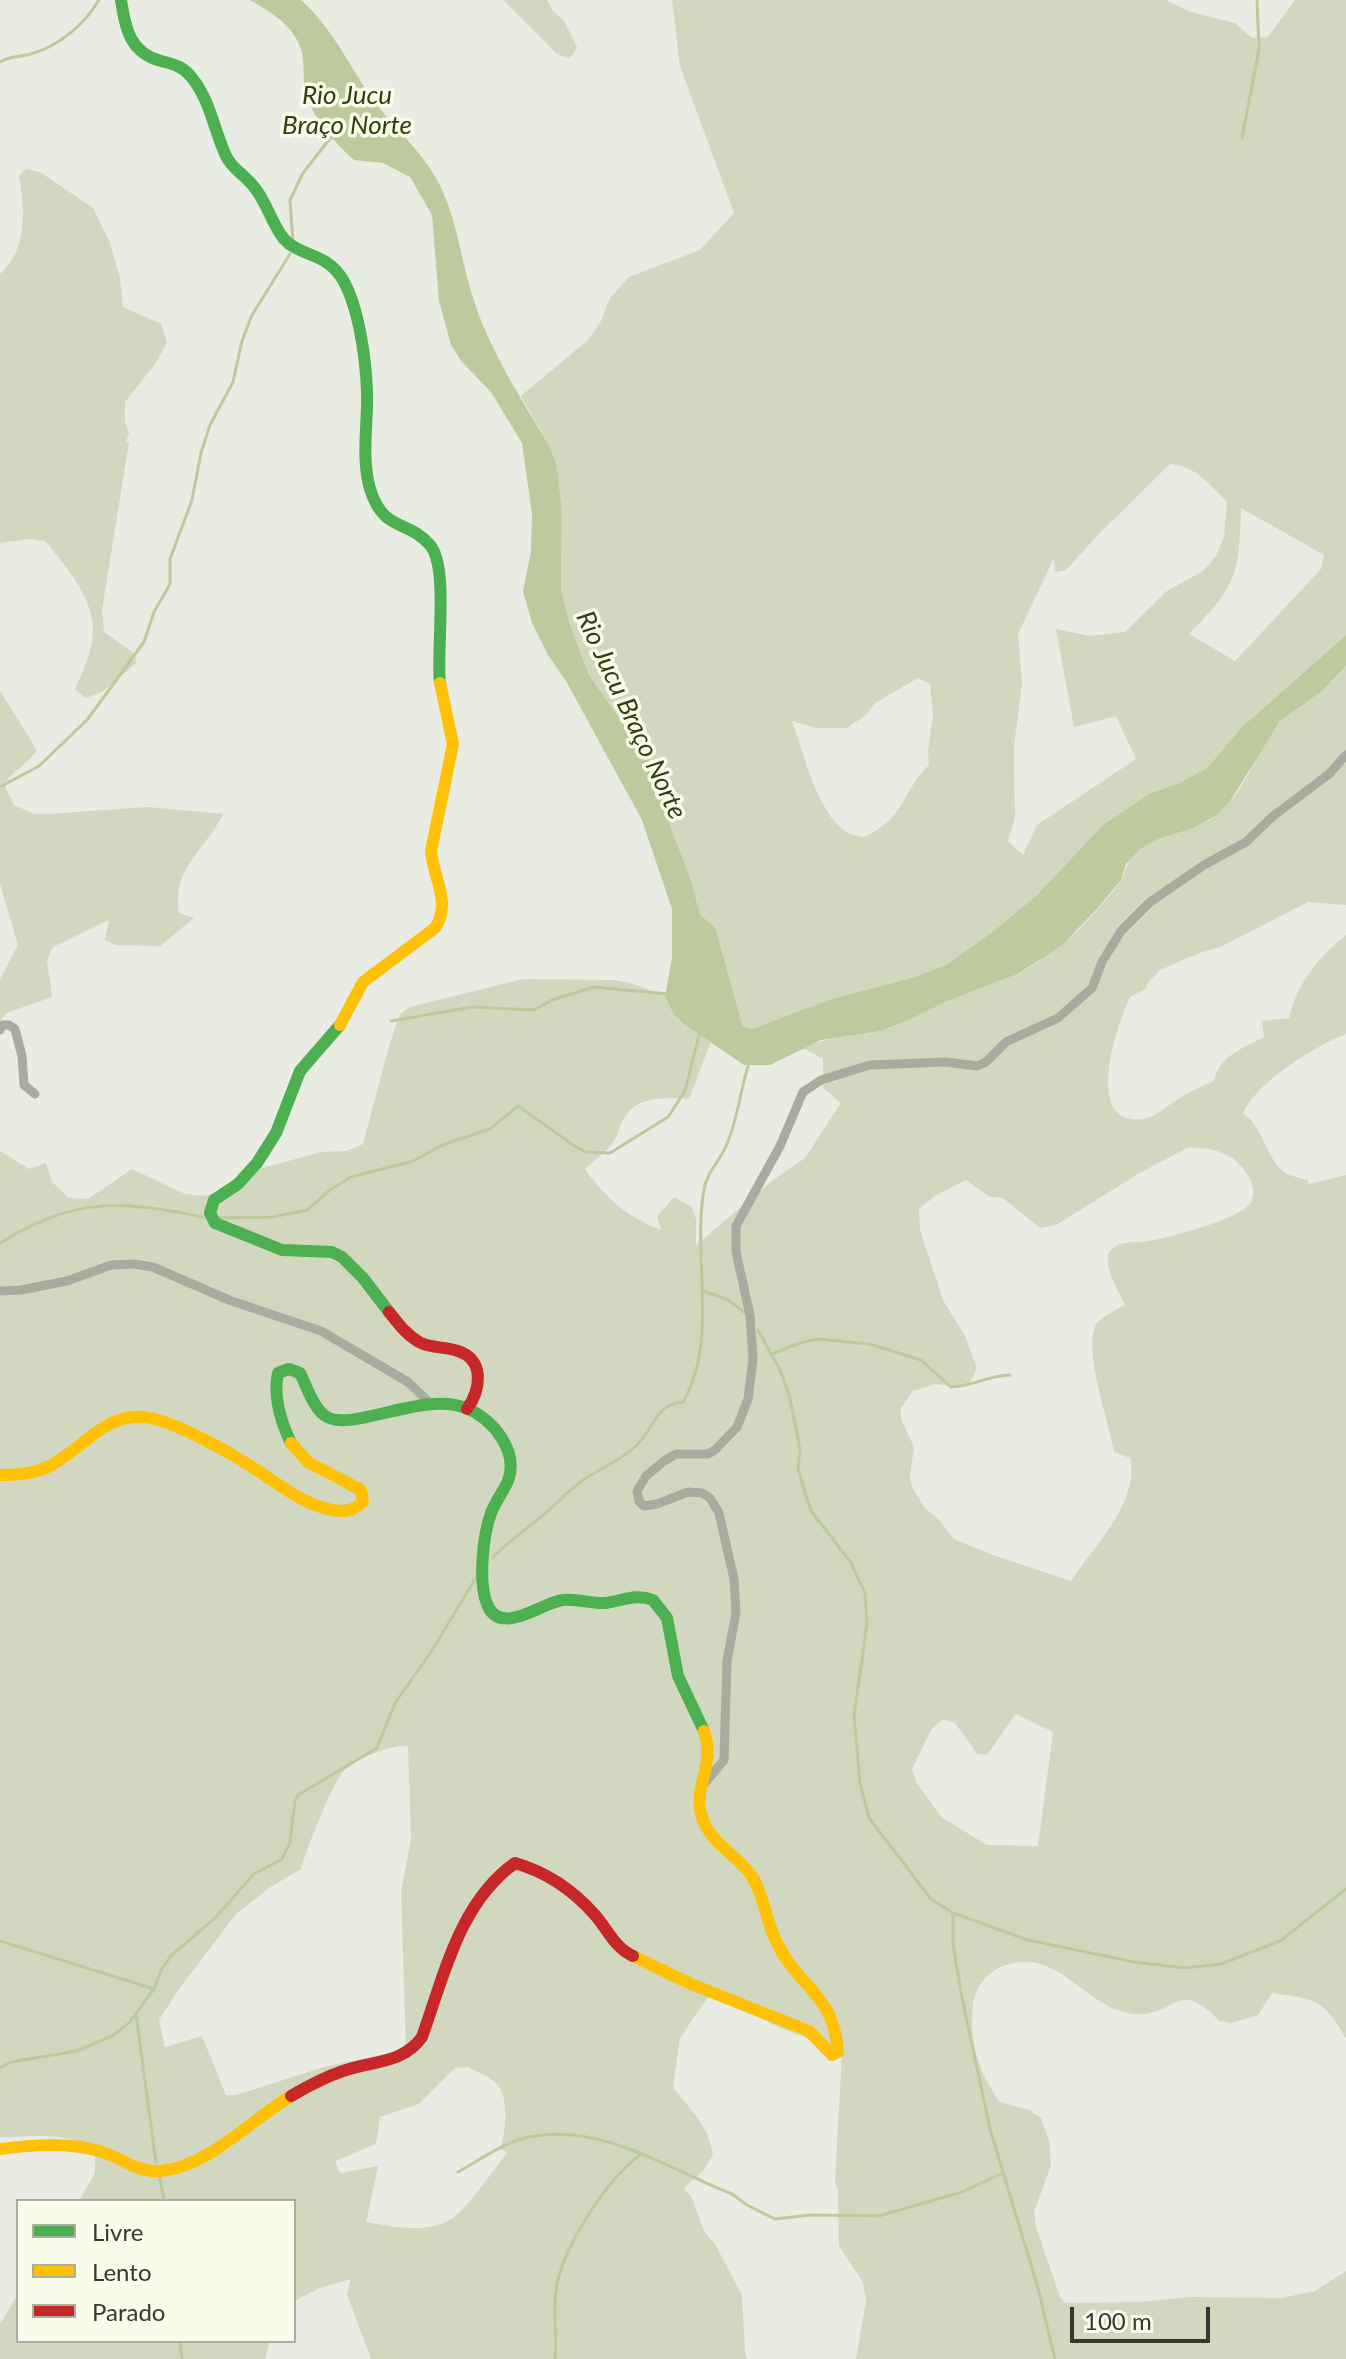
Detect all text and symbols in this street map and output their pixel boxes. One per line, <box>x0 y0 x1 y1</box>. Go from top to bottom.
water label: Rio Jucu Braço Norte <box>282 80 412 142</box>
water label: Rio Jucu Braço Norte <box>569 606 693 824</box>
legend <box>16 2199 296 2343</box>
text: Livre <box>92 2217 143 2246</box>
text: Lento <box>92 2257 152 2286</box>
scale bar <box>1074 2291 1214 2341</box>
text: Parado <box>92 2297 165 2326</box>
text: 100 m <box>1084 2306 1152 2335</box>

